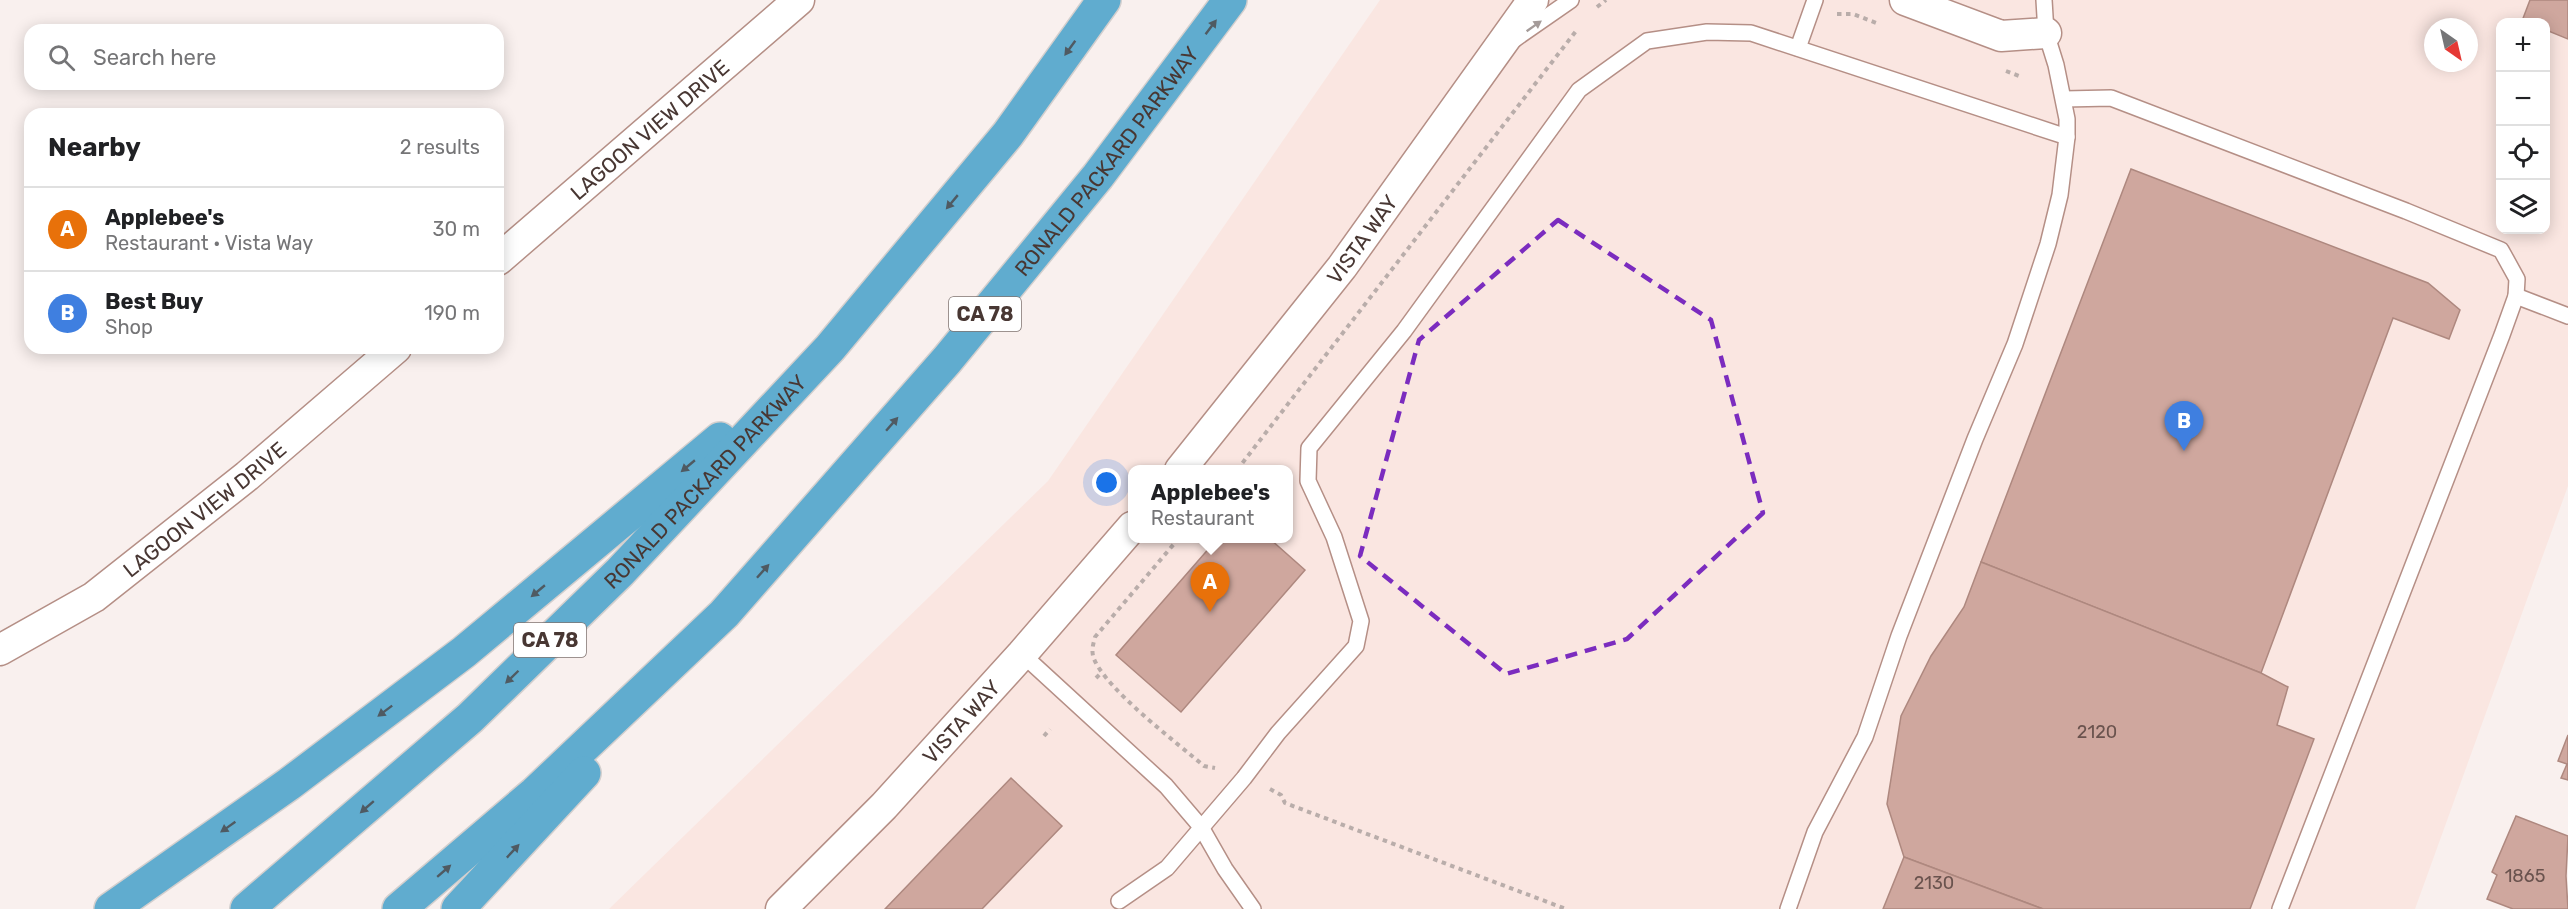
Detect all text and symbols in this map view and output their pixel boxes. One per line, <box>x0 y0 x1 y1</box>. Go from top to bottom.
north arrow <box>2424 18 2478 72</box>
map controls <box>2496 18 2550 234</box>
button: + <box>2496 18 2550 72</box>
one-way arrow <box>1205 19 1217 35</box>
one-way arrow <box>1526 20 1542 32</box>
search box <box>24 24 504 90</box>
one-way arrow <box>1065 40 1077 55</box>
icon: search <box>45 41 78 74</box>
street label: RONALD PACKARD PARKWAY <box>1009 41 1203 281</box>
text: Search here <box>93 44 216 71</box>
street label: LAGOON VIEW DRIVE <box>565 54 734 205</box>
button: − <box>2496 72 2550 126</box>
button: locate <box>2496 126 2550 180</box>
text: Nearby <box>48 132 141 163</box>
text: 2 results <box>400 135 480 159</box>
button: layers <box>2496 180 2550 234</box>
street label: VISTA WAY <box>1321 190 1402 289</box>
one-way arrow <box>945 194 958 210</box>
text: Applebee's <box>105 204 224 231</box>
text: A <box>60 217 75 241</box>
text: 30 m <box>433 217 480 241</box>
text: Restaurant · Vista Way <box>105 231 313 255</box>
text: Best Buy <box>105 288 203 315</box>
road number: CA 78 <box>949 297 1021 331</box>
text: B <box>60 301 75 325</box>
text: 190 m <box>424 301 480 325</box>
text: Shop <box>105 315 153 339</box>
street label: RONALD PACKARD PARKWAY <box>598 369 811 594</box>
pin: B <box>2164 402 2204 451</box>
one-way arrow <box>885 417 898 432</box>
street label: LAGOON VIEW DRIVE <box>118 436 291 582</box>
one-way arrow <box>681 459 696 472</box>
popup <box>1128 465 1293 543</box>
your location <box>1092 468 1121 497</box>
text: Applebee's <box>1151 479 1270 506</box>
text: Restaurant <box>1151 506 1254 530</box>
pin: A <box>1190 562 1230 612</box>
one-way arrow <box>756 563 770 578</box>
one-way arrow <box>530 584 546 597</box>
road number: CA 78 <box>514 623 586 657</box>
one-way arrow <box>505 670 520 684</box>
street label: VISTA WAY <box>917 675 1005 768</box>
one-way arrow <box>378 705 393 717</box>
house number: 2120 <box>2077 721 2117 743</box>
one-way arrow <box>360 800 375 813</box>
one-way arrow <box>221 821 237 833</box>
one-way arrow <box>506 844 520 859</box>
one-way arrow <box>436 865 451 878</box>
house number: 1865 <box>2505 865 2545 887</box>
house number: 2130 <box>1914 872 1954 894</box>

